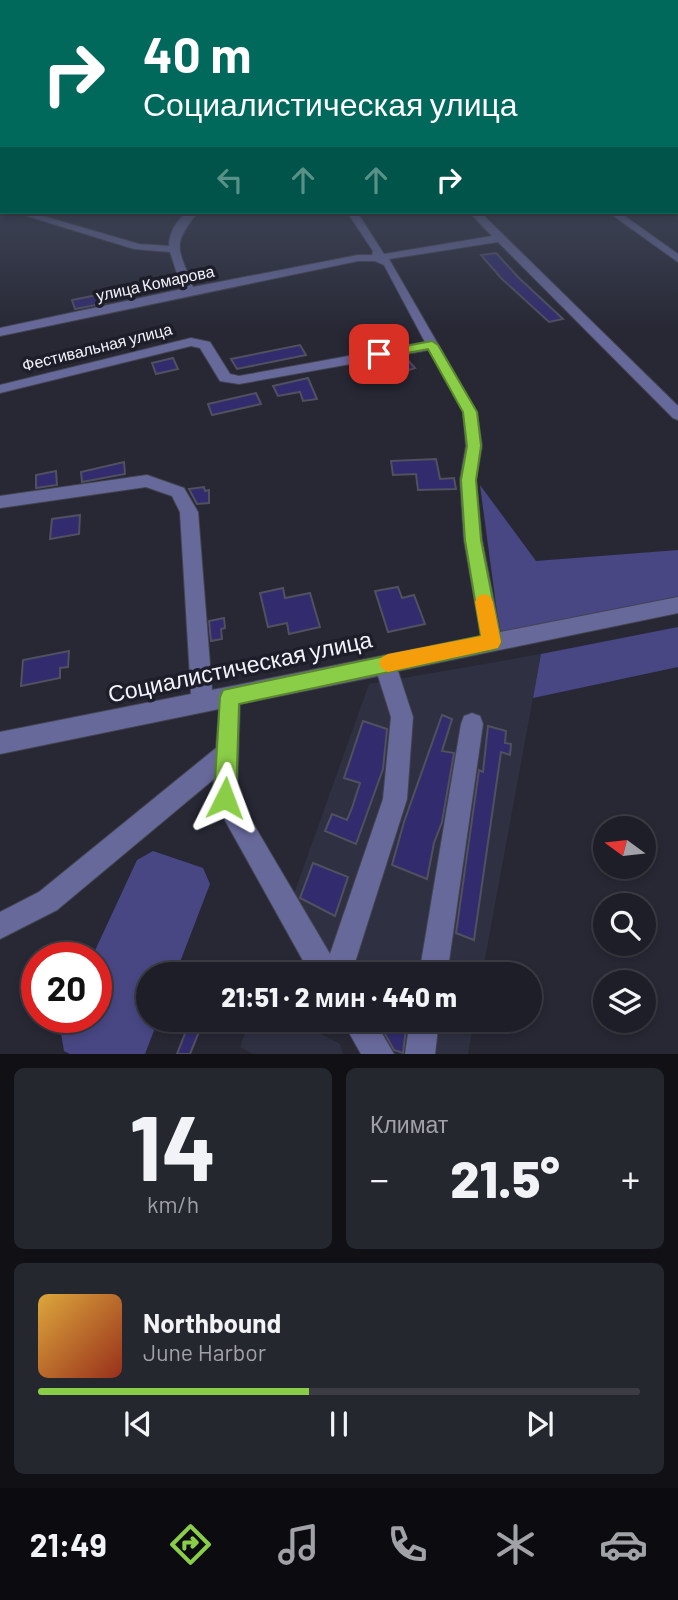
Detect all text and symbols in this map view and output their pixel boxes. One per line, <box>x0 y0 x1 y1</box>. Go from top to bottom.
text: 40 m <box>143 24 251 83</box>
icon: right <box>28 28 119 119</box>
text: Социалистическая улица <box>143 84 518 122</box>
icon: left <box>211 161 249 199</box>
icon: ahead <box>284 161 322 199</box>
icon: ahead <box>357 161 395 199</box>
icon: right <box>430 161 468 199</box>
street label: улица Комарова <box>94 261 216 304</box>
street label: Фестивальная улица <box>20 319 174 374</box>
pin <box>349 324 409 384</box>
icon: arrive <box>360 335 398 373</box>
street label: Социалистическая улица <box>105 624 375 708</box>
position arrow <box>188 761 262 835</box>
north arrow <box>593 816 656 878</box>
map controls <box>593 816 656 1033</box>
button: search <box>593 893 656 956</box>
speed limit sign: 20 <box>21 942 112 1033</box>
button: layers <box>593 970 656 1033</box>
text: 21:51 · 2 мин · 440 m <box>221 981 457 1012</box>
text: 14 <box>129 1090 217 1199</box>
text: Климат <box>370 1110 448 1138</box>
text: 21.5° <box>450 1146 560 1208</box>
text: − <box>370 1155 389 1201</box>
text: + <box>621 1155 640 1201</box>
text: km/h <box>147 1190 199 1218</box>
text: Northbound <box>143 1307 281 1338</box>
text: June Harbor <box>143 1338 266 1366</box>
icon: previous <box>119 1405 157 1443</box>
icon: pause <box>320 1405 358 1443</box>
icon: next <box>521 1405 559 1443</box>
icon: directions <box>166 1520 215 1569</box>
icon: music <box>274 1520 323 1569</box>
icon: phone <box>383 1520 432 1569</box>
icon: climate <box>491 1520 540 1569</box>
icon: car <box>599 1520 648 1569</box>
text: 21:49 <box>30 1525 107 1563</box>

